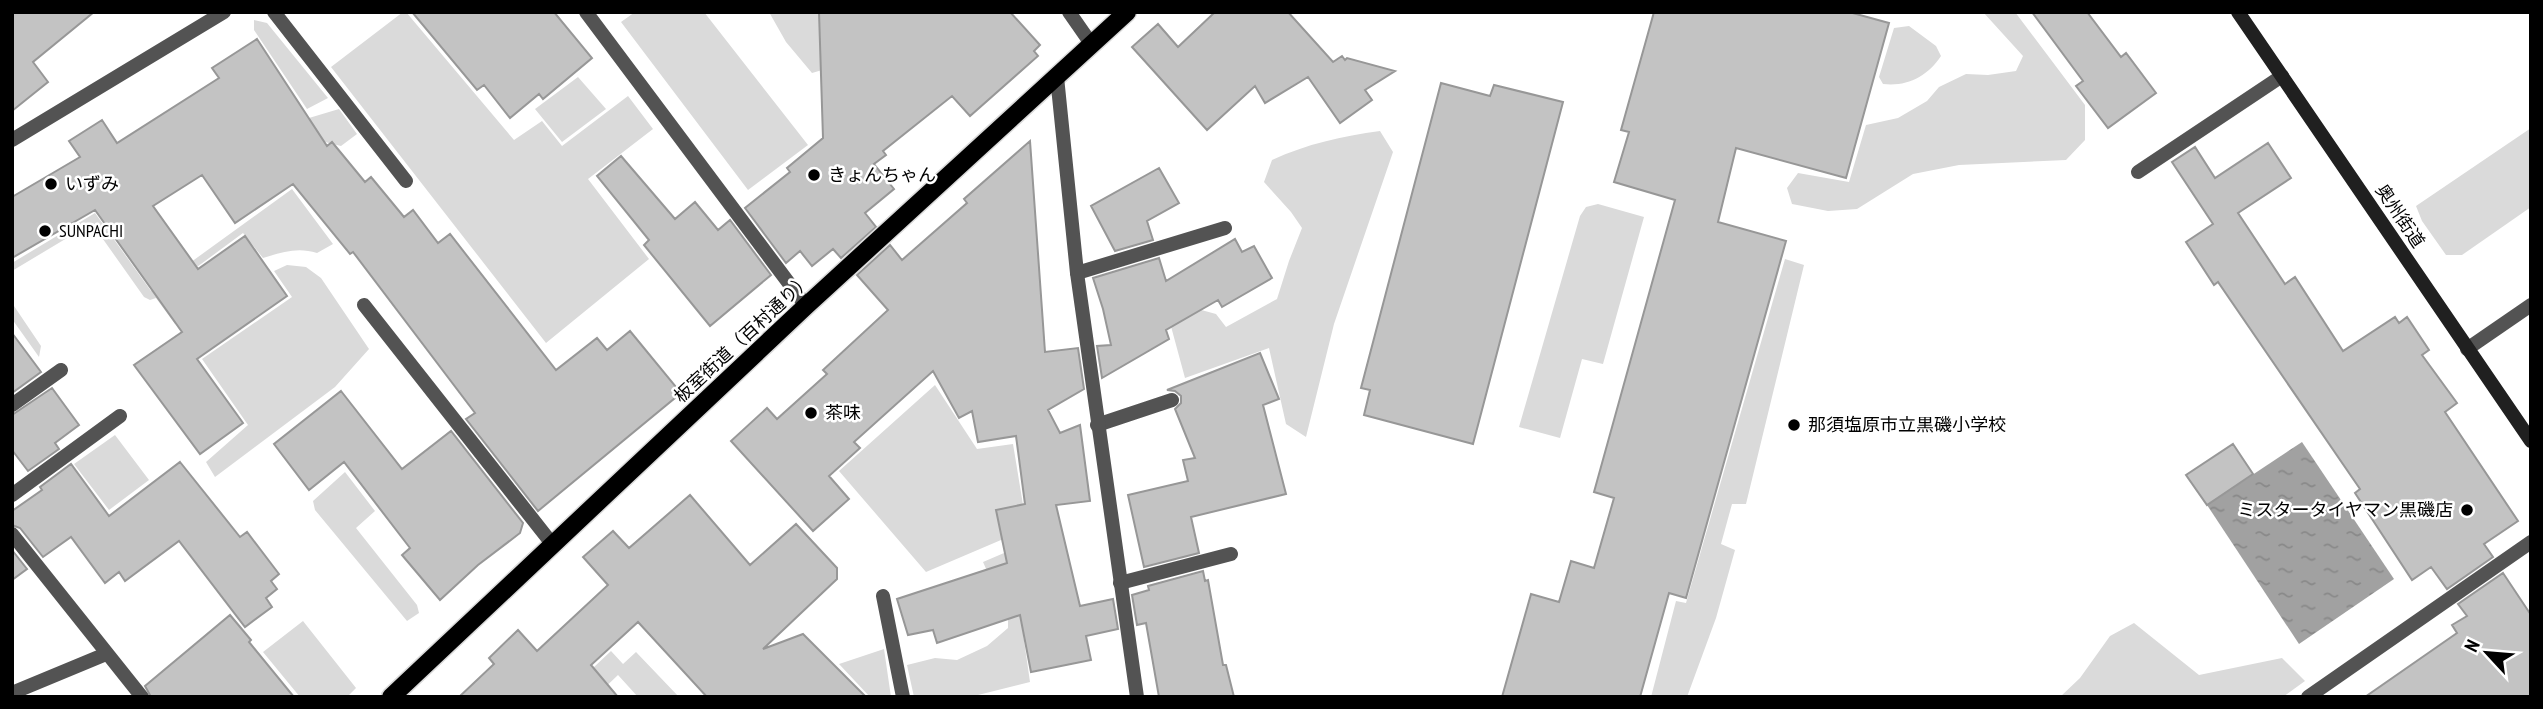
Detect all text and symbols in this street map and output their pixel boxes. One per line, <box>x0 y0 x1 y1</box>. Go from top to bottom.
place label: きょんちゃん <box>828 163 936 186</box>
marker: きょんちゃん <box>806 167 822 183</box>
place label: いずみ <box>65 172 119 195</box>
marker: いずみ <box>43 176 59 192</box>
street label: 奥州街道 <box>2371 179 2430 252</box>
place label: SUNPACHI <box>59 219 123 242</box>
marker: SUNPACHI <box>37 223 53 239</box>
street label: 板室街道（百村通り） <box>669 268 816 407</box>
place label: 茶味 <box>825 401 861 424</box>
marker: 茶味 <box>803 405 819 421</box>
place label: 那須塩原市立黒磯小学校 <box>1808 413 2006 436</box>
marker: 那須塩原市立黒磯小学校 <box>1786 417 1802 433</box>
place label: ミスタータイヤマン黒磯店 <box>2238 498 2453 521</box>
marker: ミスタータイヤマン黒磯店 <box>2459 502 2475 518</box>
north arrow <box>2452 618 2522 688</box>
text: N <box>2459 636 2485 655</box>

